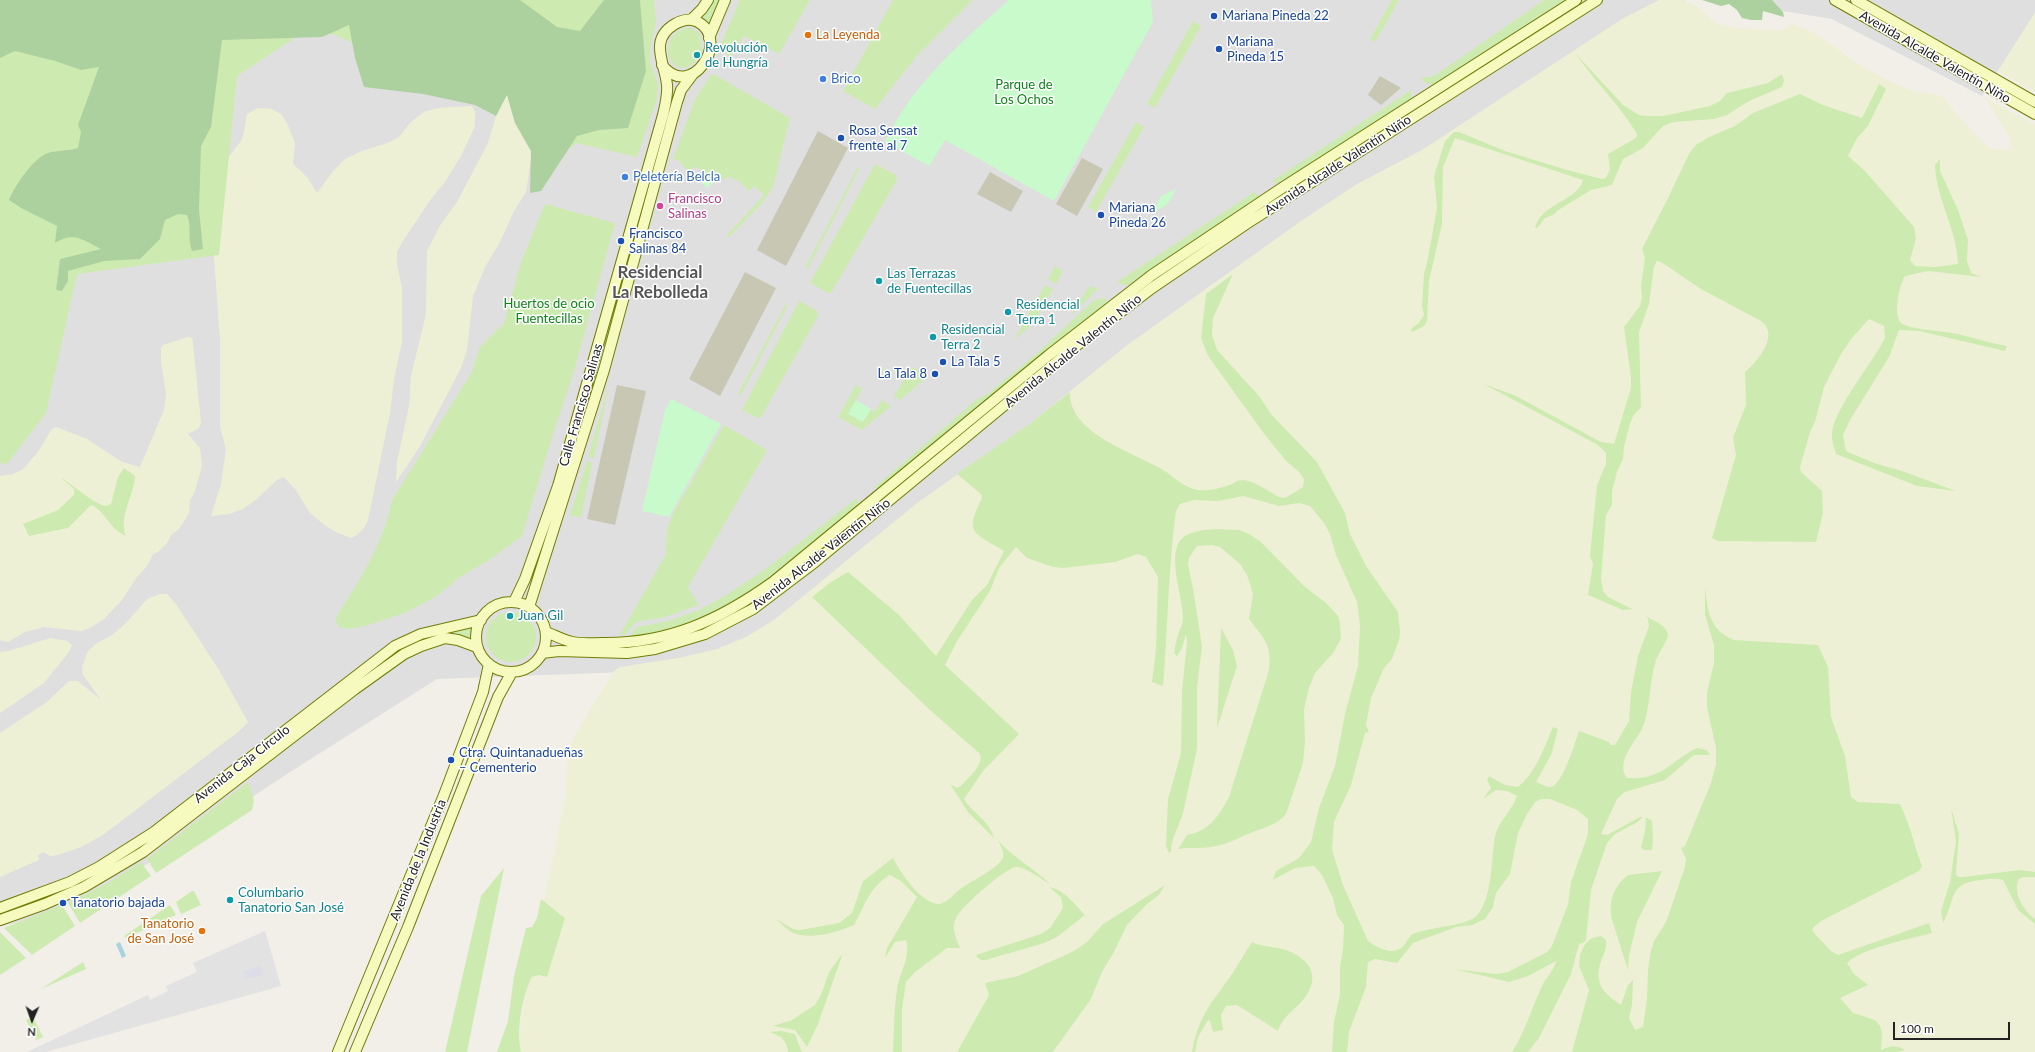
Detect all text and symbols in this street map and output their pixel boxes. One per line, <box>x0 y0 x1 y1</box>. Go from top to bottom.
street label: Avenida Alcalde Valentín Niño <box>1857 7 2013 107</box>
place label: Mariana Pineda 22 <box>1222 8 1329 24</box>
marker: Mariana Pineda 22 <box>1209 11 1219 21</box>
place label: La Leyenda <box>816 27 880 43</box>
marker: La Leyenda <box>803 30 813 40</box>
place label: Mariana Pineda 15 <box>1227 34 1284 65</box>
place label: Revolución de Hungría <box>705 40 768 71</box>
marker: Mariana Pineda 15 <box>1214 44 1224 54</box>
marker: Revolución de Hungría <box>692 50 702 60</box>
place label: Brico <box>831 71 861 87</box>
marker: Brico <box>818 74 828 84</box>
park label: Parque de Los Ochos <box>994 77 1054 108</box>
street label: Avenida Alcalde Valentín Niño <box>1262 112 1414 218</box>
place label: Rosa Sensat frente al 7 <box>849 123 917 154</box>
marker: Rosa Sensat frente al 7 <box>836 133 846 143</box>
place label: Peletería Belcla <box>633 169 720 185</box>
marker: Peletería Belcla <box>620 172 630 182</box>
place label: Francisco Salinas <box>668 191 722 222</box>
place label: Mariana Pineda 26 <box>1109 200 1166 231</box>
marker: Francisco Salinas <box>655 201 665 211</box>
marker: Mariana Pineda 26 <box>1096 210 1106 220</box>
place label: Francisco Salinas 84 <box>629 226 686 257</box>
marker: Francisco Salinas 84 <box>616 236 626 246</box>
district label: Residencial La Rebolleda <box>612 263 708 303</box>
place label: Las Terrazas de Fuentecillas <box>887 266 972 297</box>
marker: Las Terrazas de Fuentecillas <box>874 276 884 286</box>
street label: Avenida Alcalde Valentín Niño <box>1001 291 1145 411</box>
park label: Huertos de ocio Fuentecillas <box>503 296 595 327</box>
place label: Residencial Terra 1 <box>1016 297 1080 328</box>
marker: Residencial Terra 1 <box>1003 307 1013 317</box>
place label: Residencial Terra 2 <box>941 322 1005 353</box>
marker: Residencial Terra 2 <box>928 332 938 342</box>
street label: Calle Francisco Salinas <box>556 342 606 468</box>
place label: La Tala 5 <box>951 354 1001 370</box>
marker: La Tala 5 <box>938 357 948 367</box>
place label: La Tala 8 <box>877 366 927 382</box>
marker: La Tala 8 <box>930 369 940 379</box>
street label: Avenida Alcalde Valentín Niño <box>749 495 893 613</box>
place label: Juan Gil <box>518 608 563 624</box>
marker: Juan Gil <box>505 611 515 621</box>
street label: Avenida Caja Círculo <box>191 722 293 806</box>
place label: Ctra. Quintanadueñas – Cementerio <box>459 745 583 776</box>
marker: Ctra. Quintanadueñas – Cementerio <box>446 755 456 765</box>
street label: Avenida de la Industria <box>387 797 449 923</box>
place label: Columbario Tanatorio San José <box>238 885 344 916</box>
place label: Tanatorio bajada <box>71 895 165 911</box>
marker: Columbario Tanatorio San José <box>225 895 235 905</box>
marker: Tanatorio bajada <box>58 898 68 908</box>
place label: Tanatorio de San José <box>127 916 194 947</box>
marker: Tanatorio de San José <box>197 926 207 936</box>
north arrow <box>12 1000 52 1040</box>
scale bar <box>1895 1014 2012 1040</box>
text: 100 m <box>1900 1021 1934 1036</box>
text: N <box>27 1026 36 1039</box>

